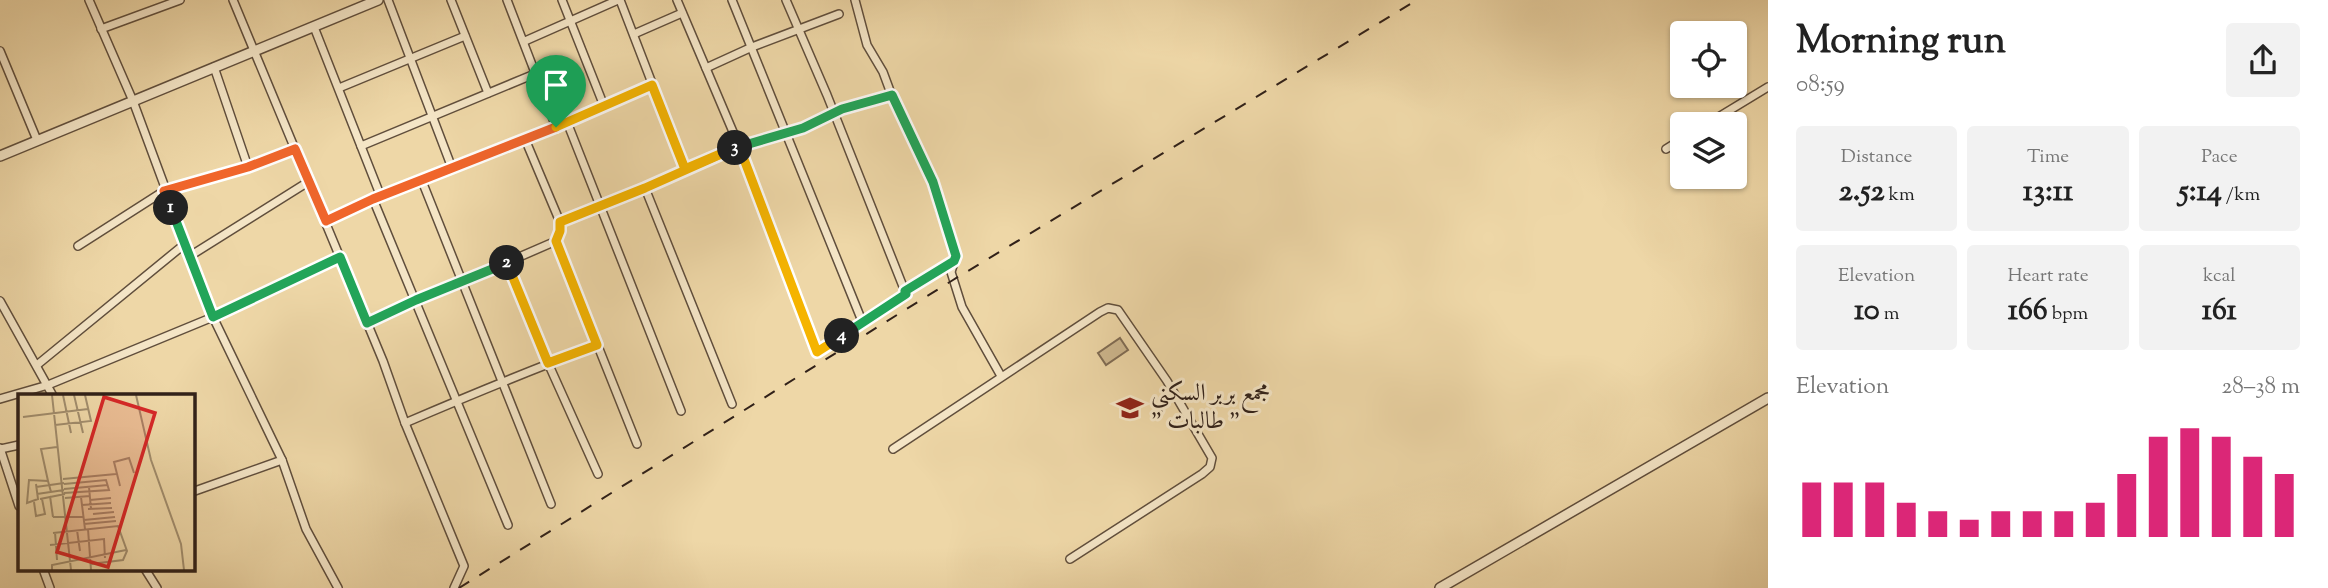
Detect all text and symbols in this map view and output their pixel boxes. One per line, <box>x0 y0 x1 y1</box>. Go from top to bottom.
text: Morning run <box>1796 16 2006 70</box>
map controls <box>1670 21 1747 189</box>
button: locate <box>1670 21 1747 98</box>
button: share <box>2226 23 2300 97</box>
pin <box>526 55 586 127</box>
icon: arrive <box>537 66 575 104</box>
text: 08:59 <box>1796 69 1845 102</box>
button: layers <box>1670 112 1747 189</box>
pin: 3 <box>718 130 752 166</box>
text: 3 <box>731 134 738 161</box>
text: Distance <box>1841 144 1912 171</box>
text: Time <box>2027 144 2069 171</box>
text: Pace <box>2201 144 2238 171</box>
text: 2.52 <box>1839 171 1885 214</box>
text: 13:11 <box>2023 171 2073 214</box>
text: 5:14 <box>2178 171 2222 214</box>
text: km <box>1885 182 1915 209</box>
text: /km <box>2222 182 2260 209</box>
pin: 1 <box>154 190 188 226</box>
text: 1 <box>167 194 174 221</box>
pin: 2 <box>490 246 524 280</box>
text: 2 <box>502 249 511 276</box>
text: Elevation <box>1838 263 1915 290</box>
text: Heart rate <box>2007 263 2089 290</box>
text: kcal <box>2203 263 2236 290</box>
text: 10 <box>1854 290 1880 333</box>
text: 166 <box>2008 290 2048 333</box>
text: 161 <box>2202 290 2237 333</box>
text: m <box>1880 301 1899 328</box>
text: bpm <box>2048 301 2088 328</box>
pin: 4 <box>824 318 860 354</box>
text: 4 <box>837 322 846 349</box>
text: Elevation <box>1796 371 1889 404</box>
text: 28–38 m <box>2222 371 2300 404</box>
place label: مجمع بربر السكني " طالبات " <box>1151 377 1270 439</box>
school or university icon: مجمع بربر السكني " طالبات " <box>1115 393 1145 423</box>
inset map <box>18 394 194 570</box>

